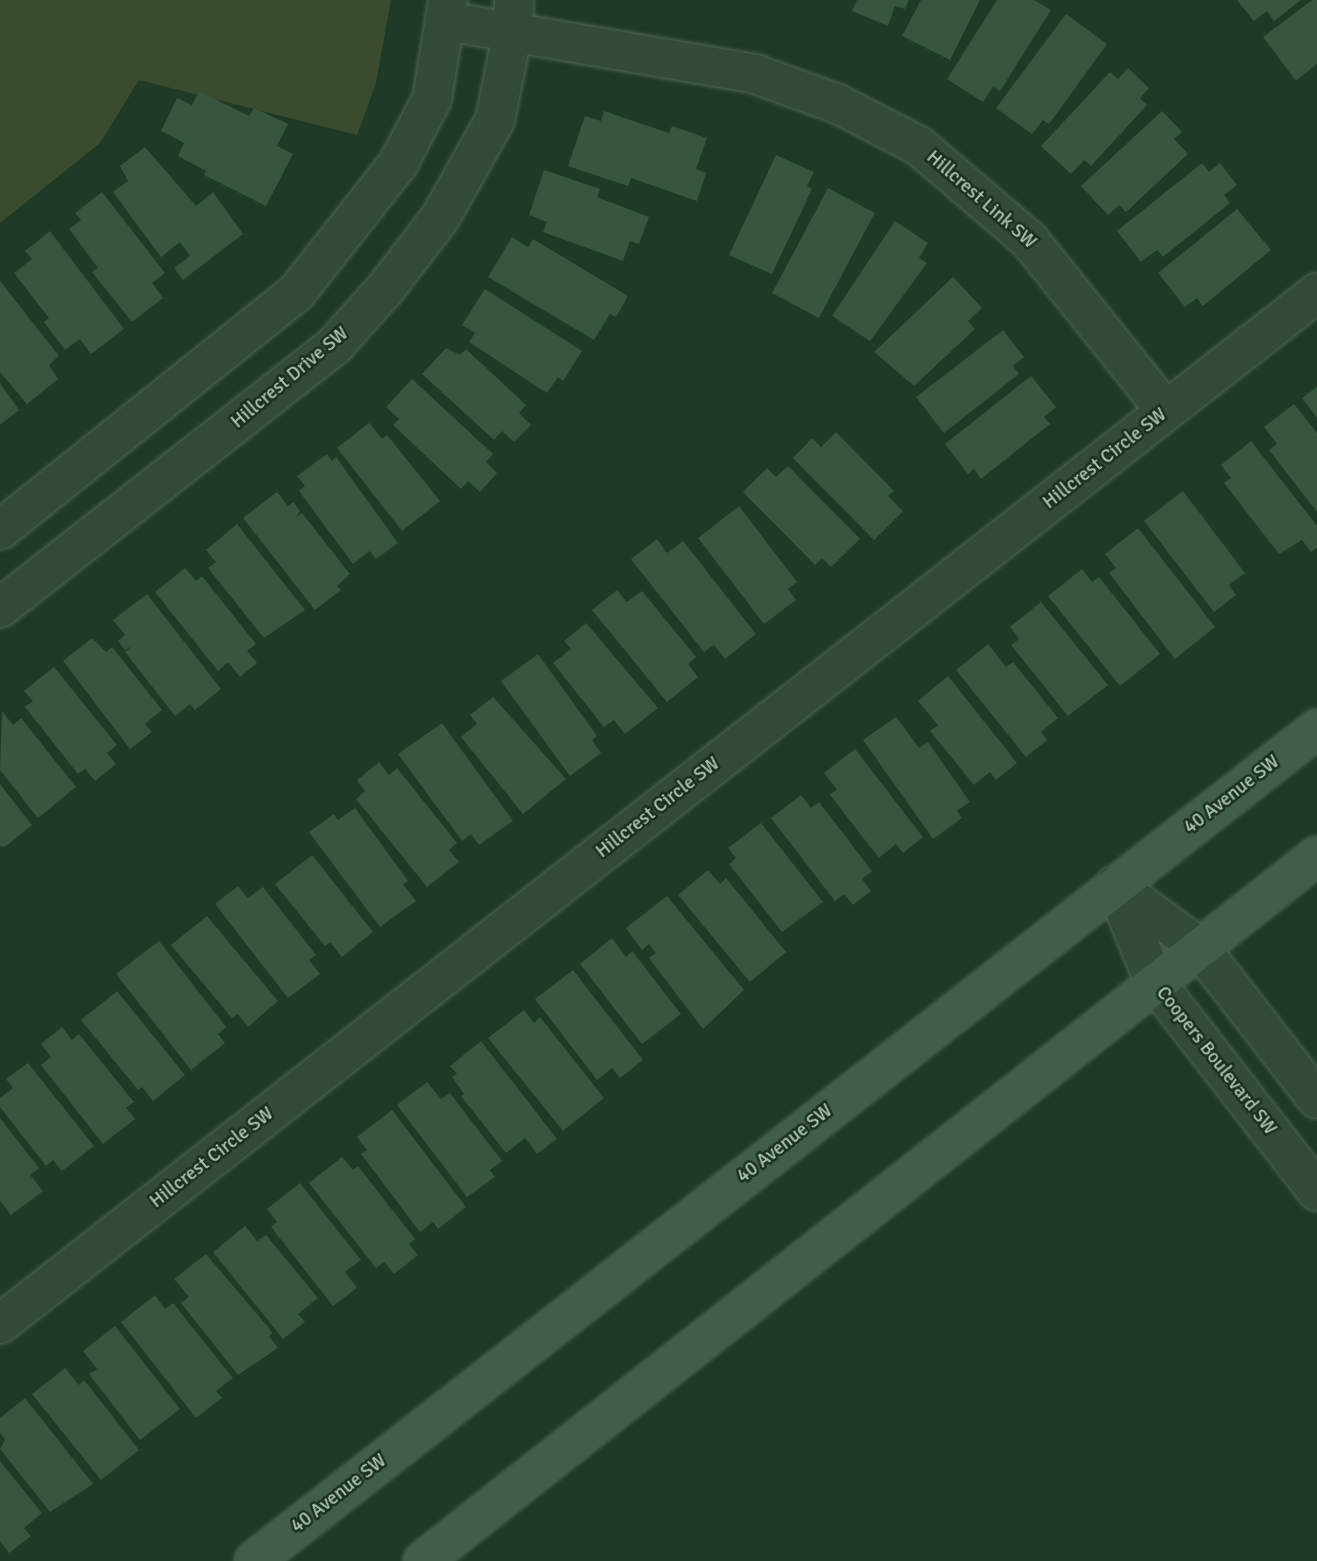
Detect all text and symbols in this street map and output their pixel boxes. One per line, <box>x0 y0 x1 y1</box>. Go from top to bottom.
street label: Hillcrest Link SW <box>921 146 1041 254</box>
street label: Hillcrest Drive SW <box>227 322 353 434</box>
street label: Hillcrest Circle SW <box>1039 404 1171 514</box>
street label: 40 Avenue SW <box>1180 751 1284 839</box>
street label: Hillcrest Circle SW <box>592 753 724 863</box>
street label: Coopers Boulevard SW <box>1151 982 1281 1140</box>
street label: 40 Avenue SW <box>733 1100 837 1188</box>
street label: Hillcrest Circle SW <box>146 1103 278 1213</box>
street label: 40 Avenue SW <box>287 1450 391 1538</box>

